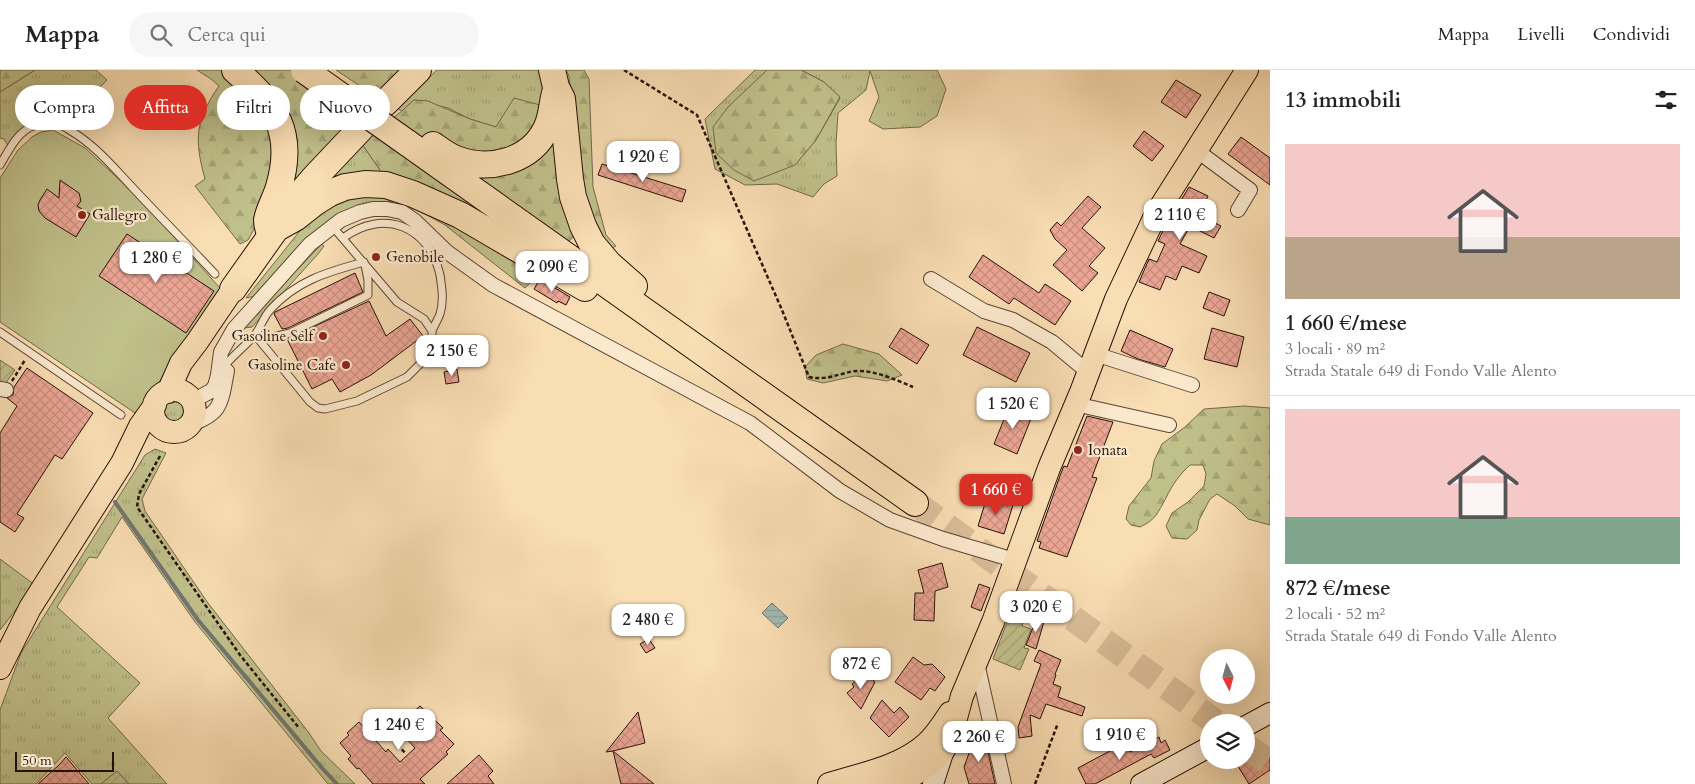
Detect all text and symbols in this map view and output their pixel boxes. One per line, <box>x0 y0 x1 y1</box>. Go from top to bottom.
search box <box>129 12 479 57</box>
text: Mappa <box>25 18 99 51</box>
icon: search <box>147 21 175 49</box>
text: Cerca qui <box>187 22 265 48</box>
text: Mappa <box>1438 22 1489 47</box>
text: Livelli <box>1517 22 1565 47</box>
text: Condividi <box>1593 22 1670 47</box>
chip: Compra <box>15 85 114 130</box>
chip: Affitta <box>124 85 207 130</box>
chip: Filtri <box>217 85 290 130</box>
chip: Nuovo <box>300 85 390 130</box>
text: 13 immobili <box>1285 86 1401 115</box>
icon: filters <box>1652 86 1680 114</box>
pin: 1 920 € <box>597 140 689 183</box>
text: 1 920 € <box>618 146 668 168</box>
icon: home <box>1438 176 1528 266</box>
pin: 2 110 € <box>1134 198 1226 241</box>
text: 2 110 € <box>1155 204 1205 226</box>
place label: Gallegro <box>92 205 147 225</box>
marker: Gallegro <box>76 209 88 221</box>
pin: 1 280 € <box>110 242 202 284</box>
text: 1 280 € <box>131 247 181 269</box>
place label: Genobile <box>386 247 444 267</box>
pin: 2 090 € <box>506 250 598 293</box>
marker: Genobile <box>370 251 382 263</box>
text: 2 090 € <box>527 256 577 278</box>
text: 1 660 €/mese <box>1285 309 1407 338</box>
place label: Gasoline Self <box>231 326 315 346</box>
marker: Gasoline Self <box>317 330 329 342</box>
pin: 2 150 € <box>406 334 498 377</box>
text: 3 locali · 89 m² <box>1285 338 1385 360</box>
text: 2 150 € <box>427 340 477 362</box>
place label: Gasoline Cafe <box>248 355 336 375</box>
marker: Gasoline Cafe <box>340 359 352 371</box>
text: Strada Statale 649 di Fondo Valle Alento <box>1285 360 1557 382</box>
pin: 1 520 € <box>967 388 1059 430</box>
text: 1 520 € <box>988 393 1038 415</box>
place label: Ionata <box>1088 440 1128 460</box>
icon: home <box>1438 442 1528 532</box>
marker: Ionata <box>1072 444 1084 456</box>
pin: 1 660 € <box>950 474 1042 516</box>
text: 1 660 € <box>971 479 1021 501</box>
text: 872 €/mese <box>1285 574 1391 603</box>
pin: 3 020 € <box>990 590 1082 633</box>
text: 3 020 € <box>1011 596 1061 618</box>
text: 2 locali · 52 m² <box>1285 603 1385 625</box>
pin: 2 480 € <box>602 604 694 646</box>
text: 2 480 € <box>623 609 673 631</box>
text: Strada Statale 649 di Fondo Valle Alento <box>1285 625 1557 647</box>
pin: 872 € <box>826 648 896 690</box>
north arrow <box>1200 649 1255 704</box>
map controls <box>1200 649 1255 769</box>
text: 872 € <box>842 653 880 675</box>
pin: 1 240 € <box>353 708 445 751</box>
text: 1 240 € <box>374 714 424 736</box>
button: layers <box>1200 714 1255 769</box>
pin: 1 910 € <box>1074 718 1166 761</box>
pin: 2 260 € <box>933 720 1025 763</box>
text: 1 910 € <box>1095 724 1145 746</box>
text: 2 260 € <box>954 726 1004 748</box>
scale bar <box>15 749 114 772</box>
text: 50 m <box>22 751 52 770</box>

